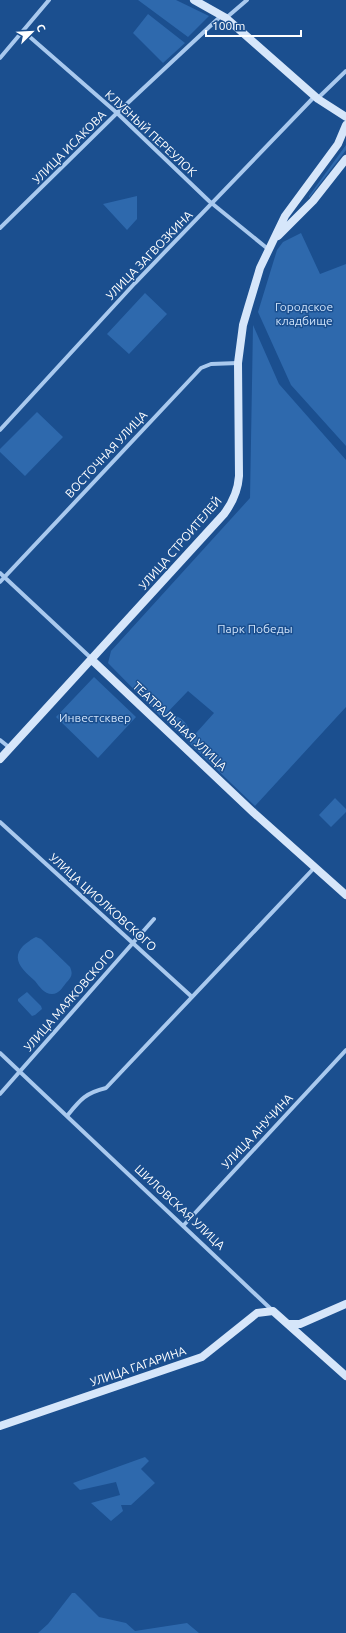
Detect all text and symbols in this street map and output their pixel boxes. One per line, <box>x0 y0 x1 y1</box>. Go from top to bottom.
north arrow <box>12 12 52 52</box>
scale bar <box>206 12 301 38</box>
text: 100 m <box>212 19 245 32</box>
text: С <box>34 22 48 34</box>
street label: КЛУБНЫЙ ПЕРЕУЛОК <box>103 87 200 179</box>
street label: УЛИЦА ИСАКОВА <box>30 108 108 186</box>
street label: УЛИЦА ЗАГВОЗКИНА <box>103 208 195 302</box>
park label: Городское кладбище <box>275 300 333 327</box>
street label: ВОСТОЧНАЯ УЛИЦА <box>62 408 150 500</box>
street label: УЛИЦА СТРОИТЕЛЕЙ <box>136 494 224 592</box>
park label: Парк Победы <box>217 622 293 635</box>
street label: ТЕАТРАЛЬНАЯ УЛИЦА <box>130 679 230 773</box>
park label: Инвестсквер <box>59 711 131 724</box>
street label: УЛИЦА ЦИОЛКОВСКОГО <box>47 850 159 954</box>
street label: УЛИЦА МАЯКОВСКОГО <box>21 946 117 1054</box>
street label: УЛИЦА АНУЧИНА <box>219 1091 295 1171</box>
street label: ШИЛОВСКАЯ УЛИЦА <box>132 1162 228 1252</box>
street label: УЛИЦА ГАГАРИНА <box>88 1343 188 1389</box>

